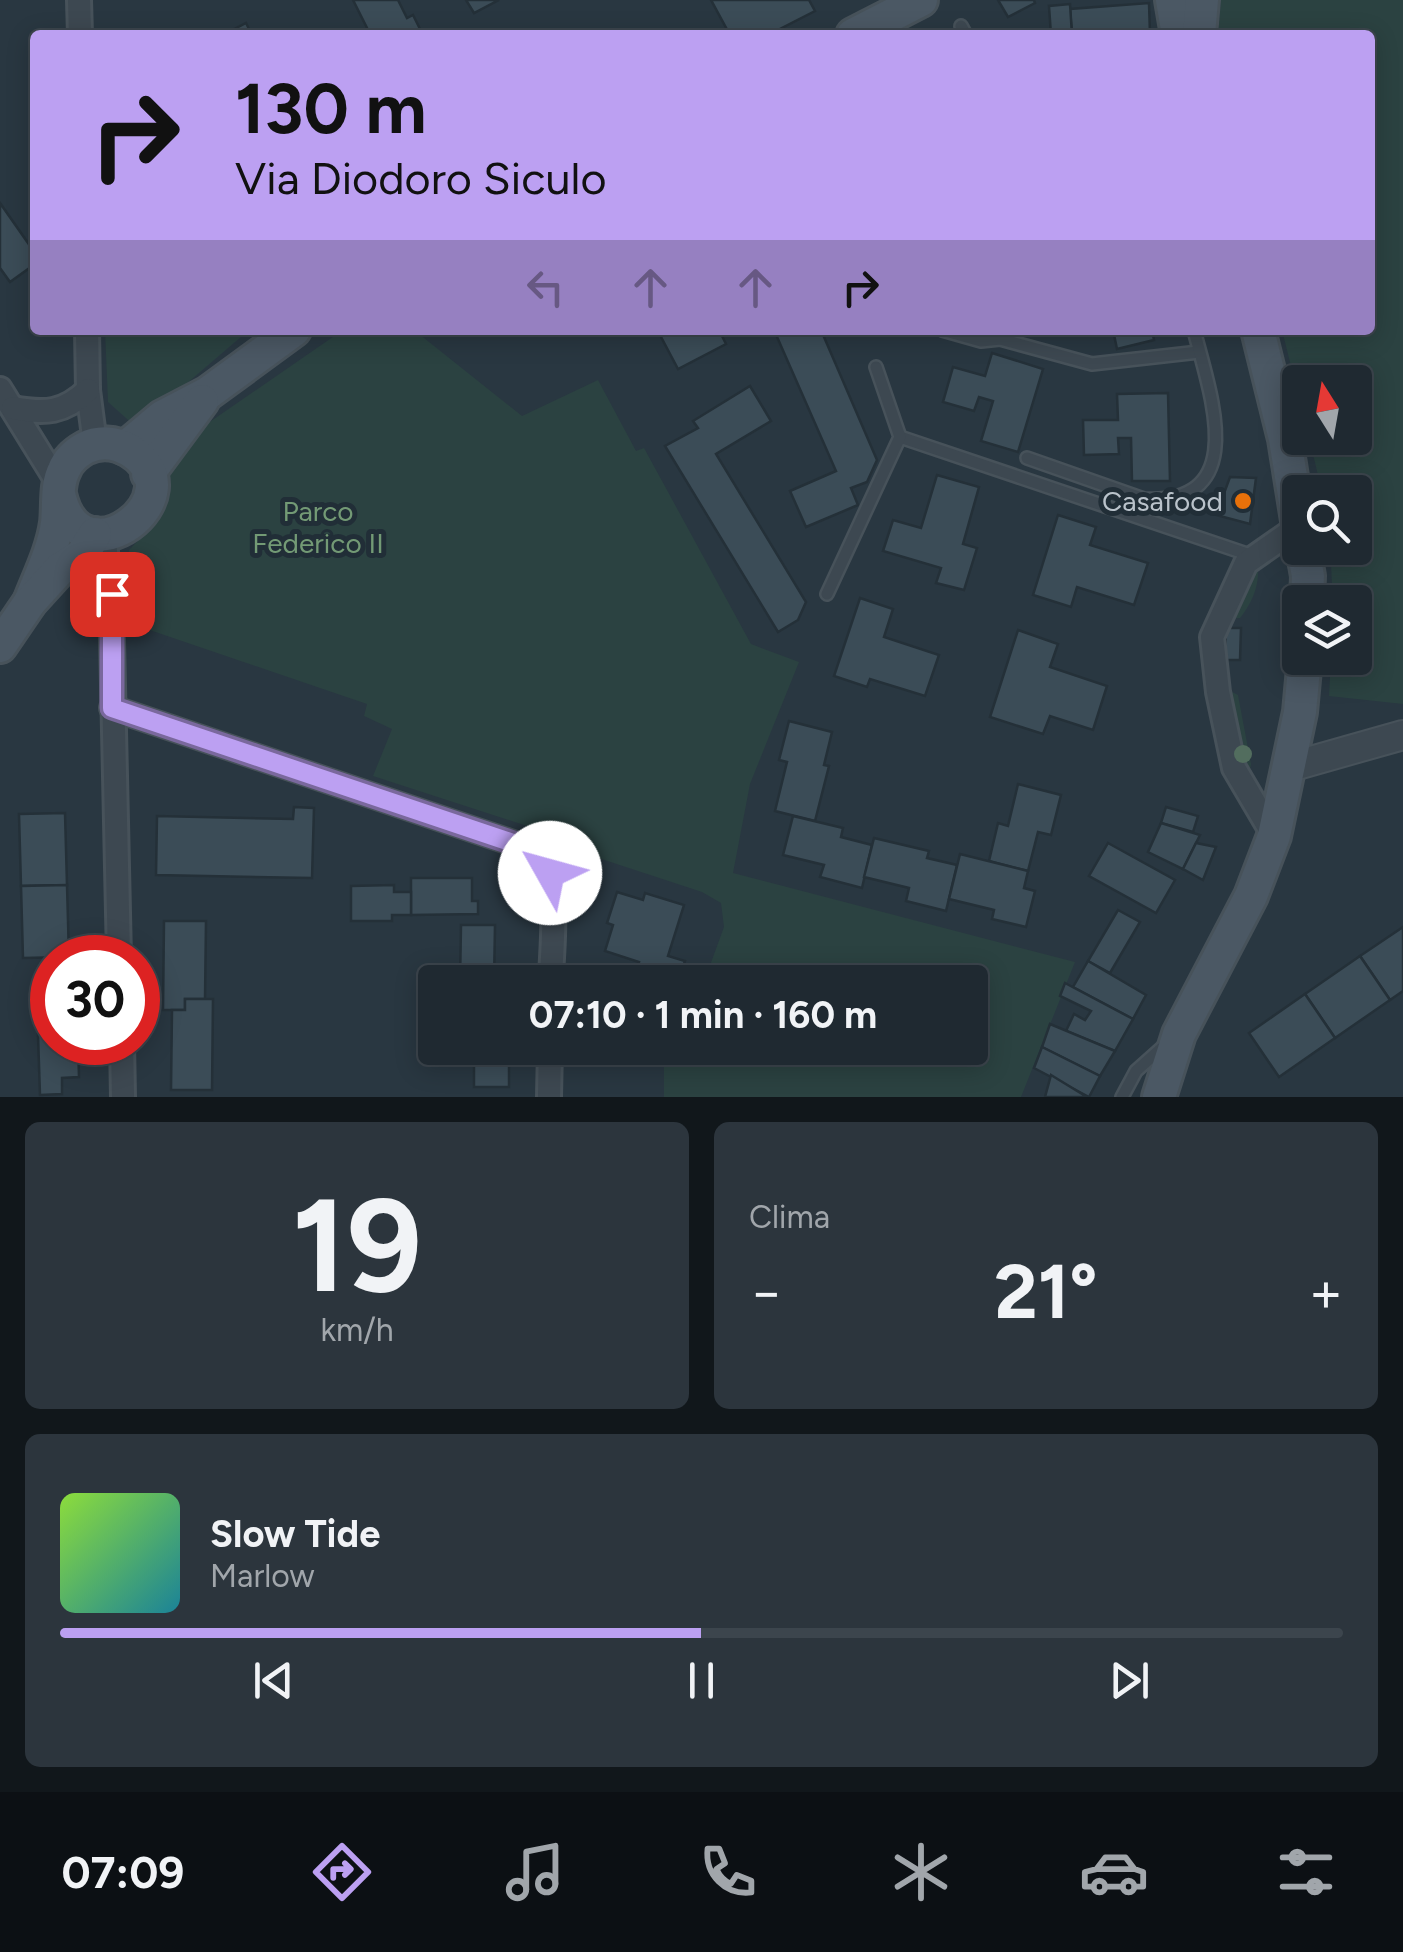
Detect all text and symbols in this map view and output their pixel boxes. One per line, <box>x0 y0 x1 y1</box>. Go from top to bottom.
text: 130 m <box>235 66 427 151</box>
icon: right <box>70 70 200 200</box>
text: Via Diodoro Siculo <box>235 151 607 205</box>
icon: left <box>518 260 573 315</box>
icon: ahead <box>623 260 678 315</box>
icon: ahead <box>728 260 783 315</box>
icon: right <box>833 260 888 315</box>
north arrow <box>1282 365 1372 455</box>
map controls <box>1282 365 1372 675</box>
button: search <box>1282 475 1372 565</box>
place label: Casafood <box>1102 484 1223 518</box>
marker: Casafood <box>1232 490 1254 512</box>
park label: Parco Federico II <box>252 494 384 560</box>
pin <box>70 552 155 637</box>
icon: arrive <box>85 567 140 622</box>
button: layers <box>1282 585 1372 675</box>
position arrow <box>498 821 602 925</box>
speed limit sign: 30 <box>30 935 160 1065</box>
text: 07:10 · 1 min · 160 m <box>529 992 877 1038</box>
text: 19 <box>292 1168 422 1324</box>
text: Clima <box>749 1198 830 1236</box>
text: 21° <box>994 1247 1098 1337</box>
text: − <box>749 1259 783 1325</box>
text: + <box>1309 1259 1343 1325</box>
text: km/h <box>320 1311 394 1349</box>
text: Slow Tide <box>210 1511 380 1557</box>
text: Marlow <box>210 1557 314 1595</box>
icon: previous <box>246 1653 301 1708</box>
icon: pause <box>674 1653 729 1708</box>
icon: next <box>1102 1653 1157 1708</box>
icon: directions <box>307 1837 377 1907</box>
icon: music <box>500 1837 570 1907</box>
icon: phone <box>693 1837 763 1907</box>
icon: climate <box>886 1837 956 1907</box>
icon: car <box>1079 1837 1149 1907</box>
icon: filters <box>1271 1837 1341 1907</box>
text: 07:09 <box>61 1845 184 1899</box>

